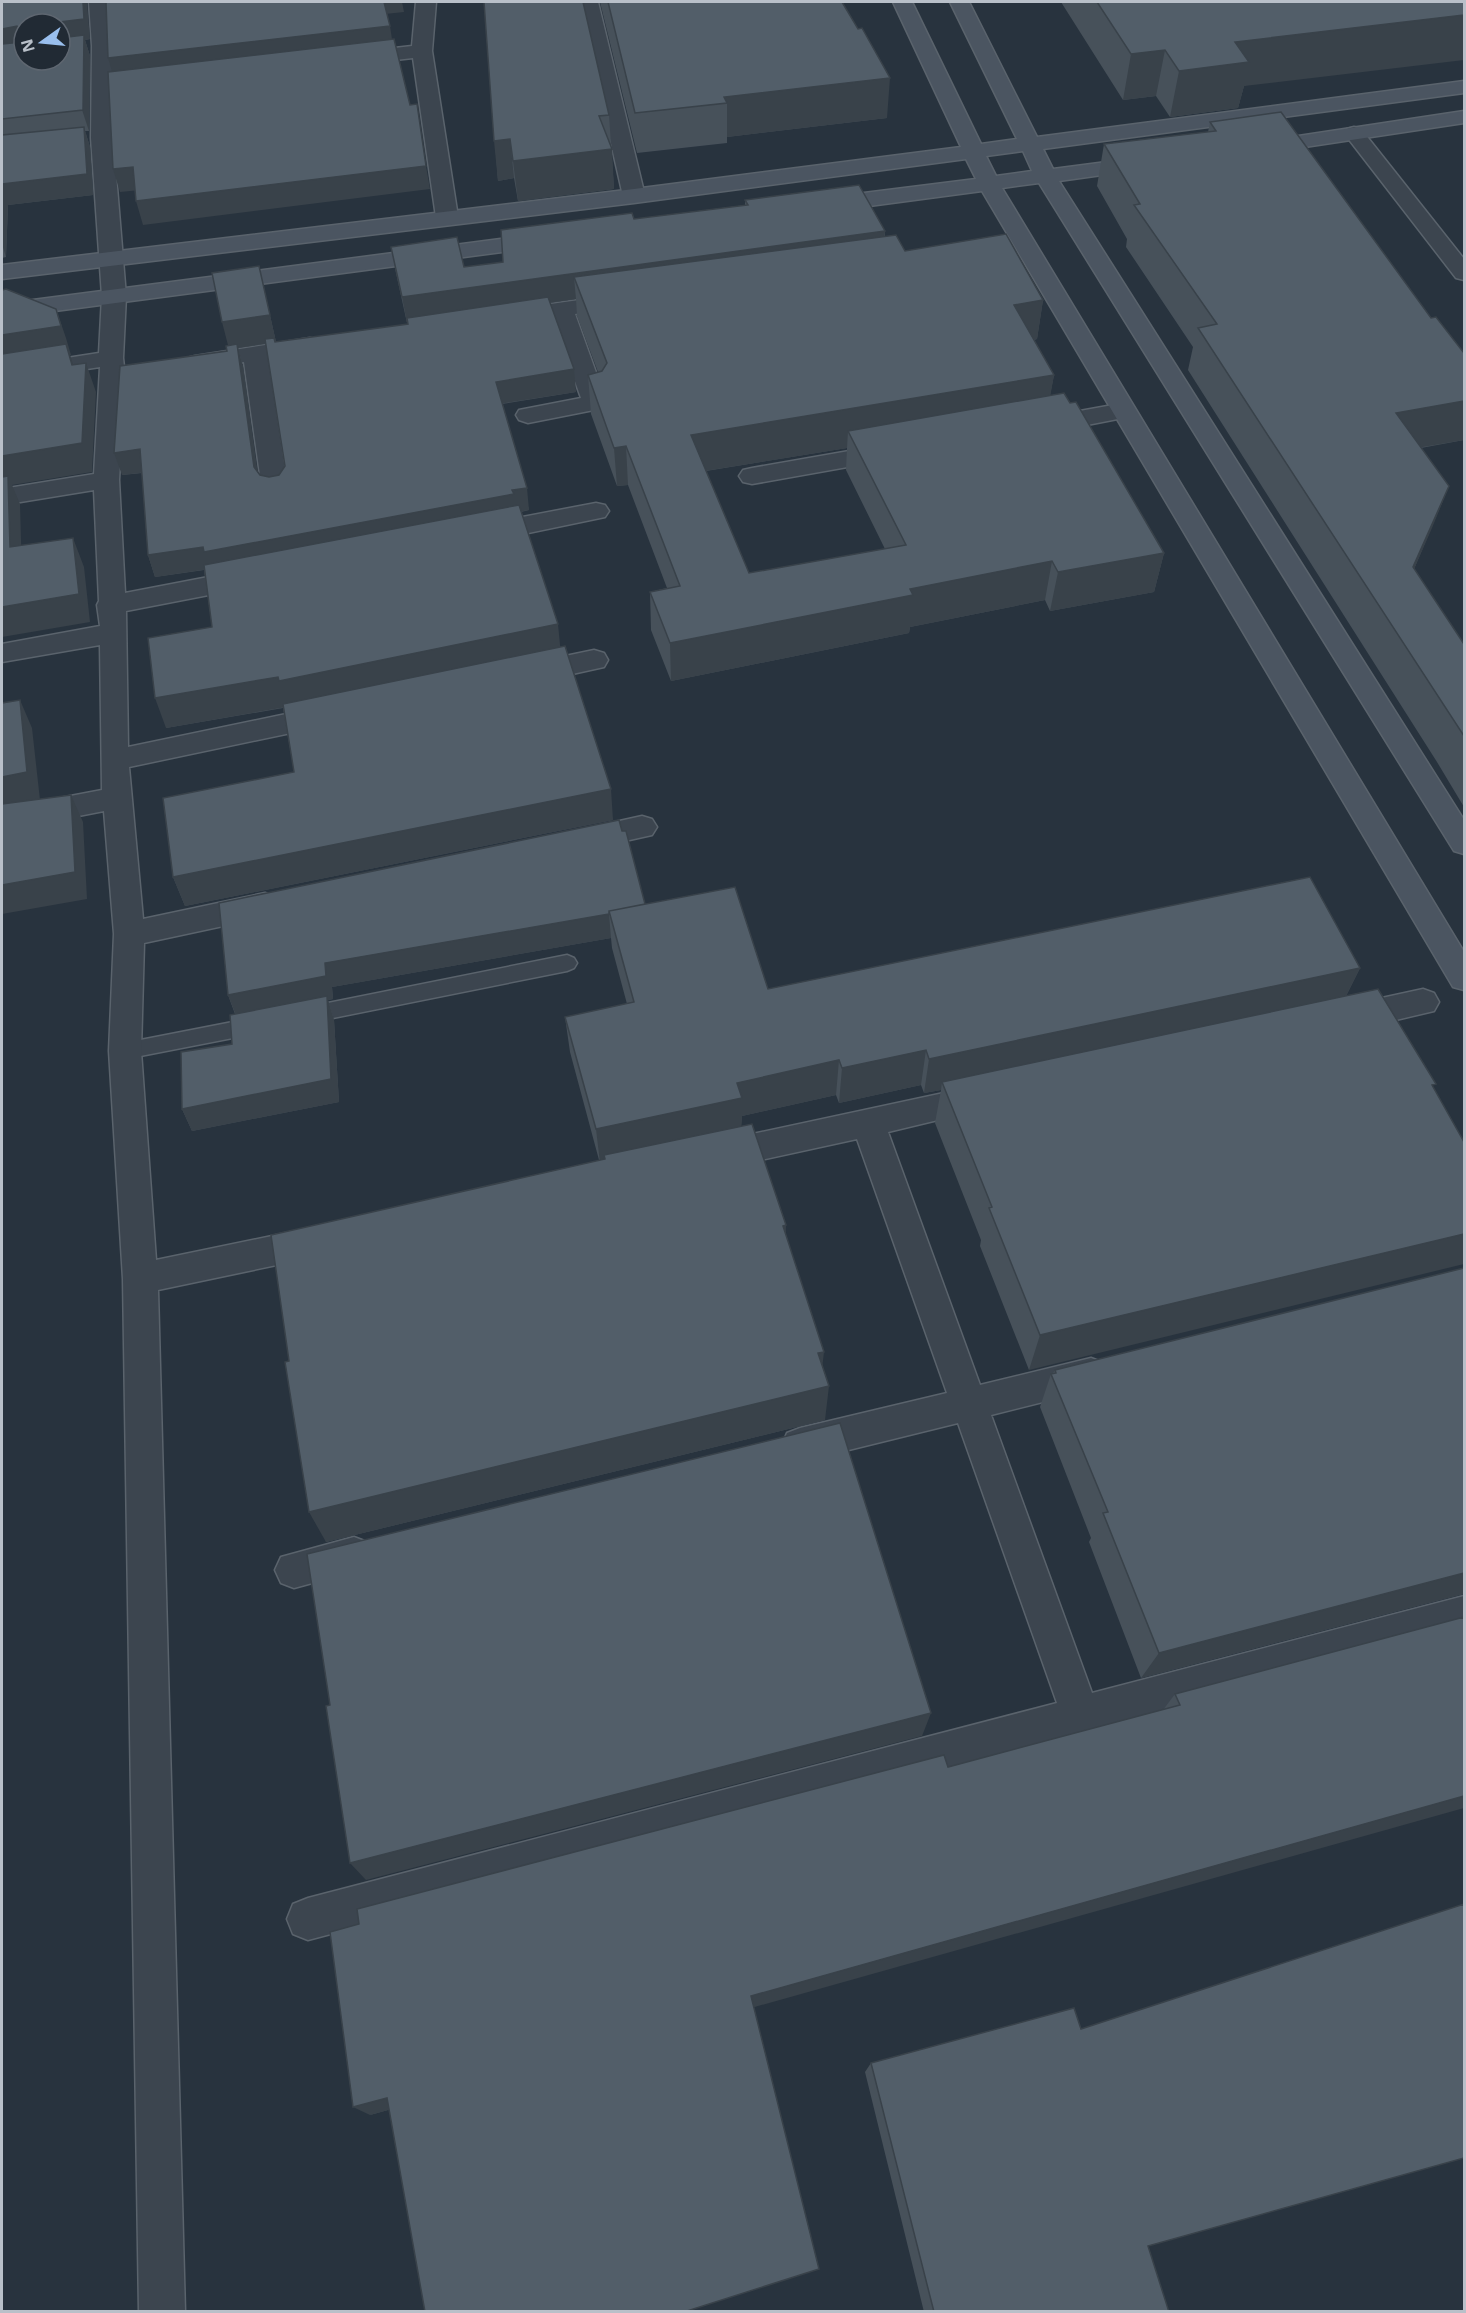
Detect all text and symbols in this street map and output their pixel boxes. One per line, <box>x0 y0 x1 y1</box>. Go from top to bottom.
north arrow <box>12 12 72 72</box>
text: N <box>15 37 40 55</box>

